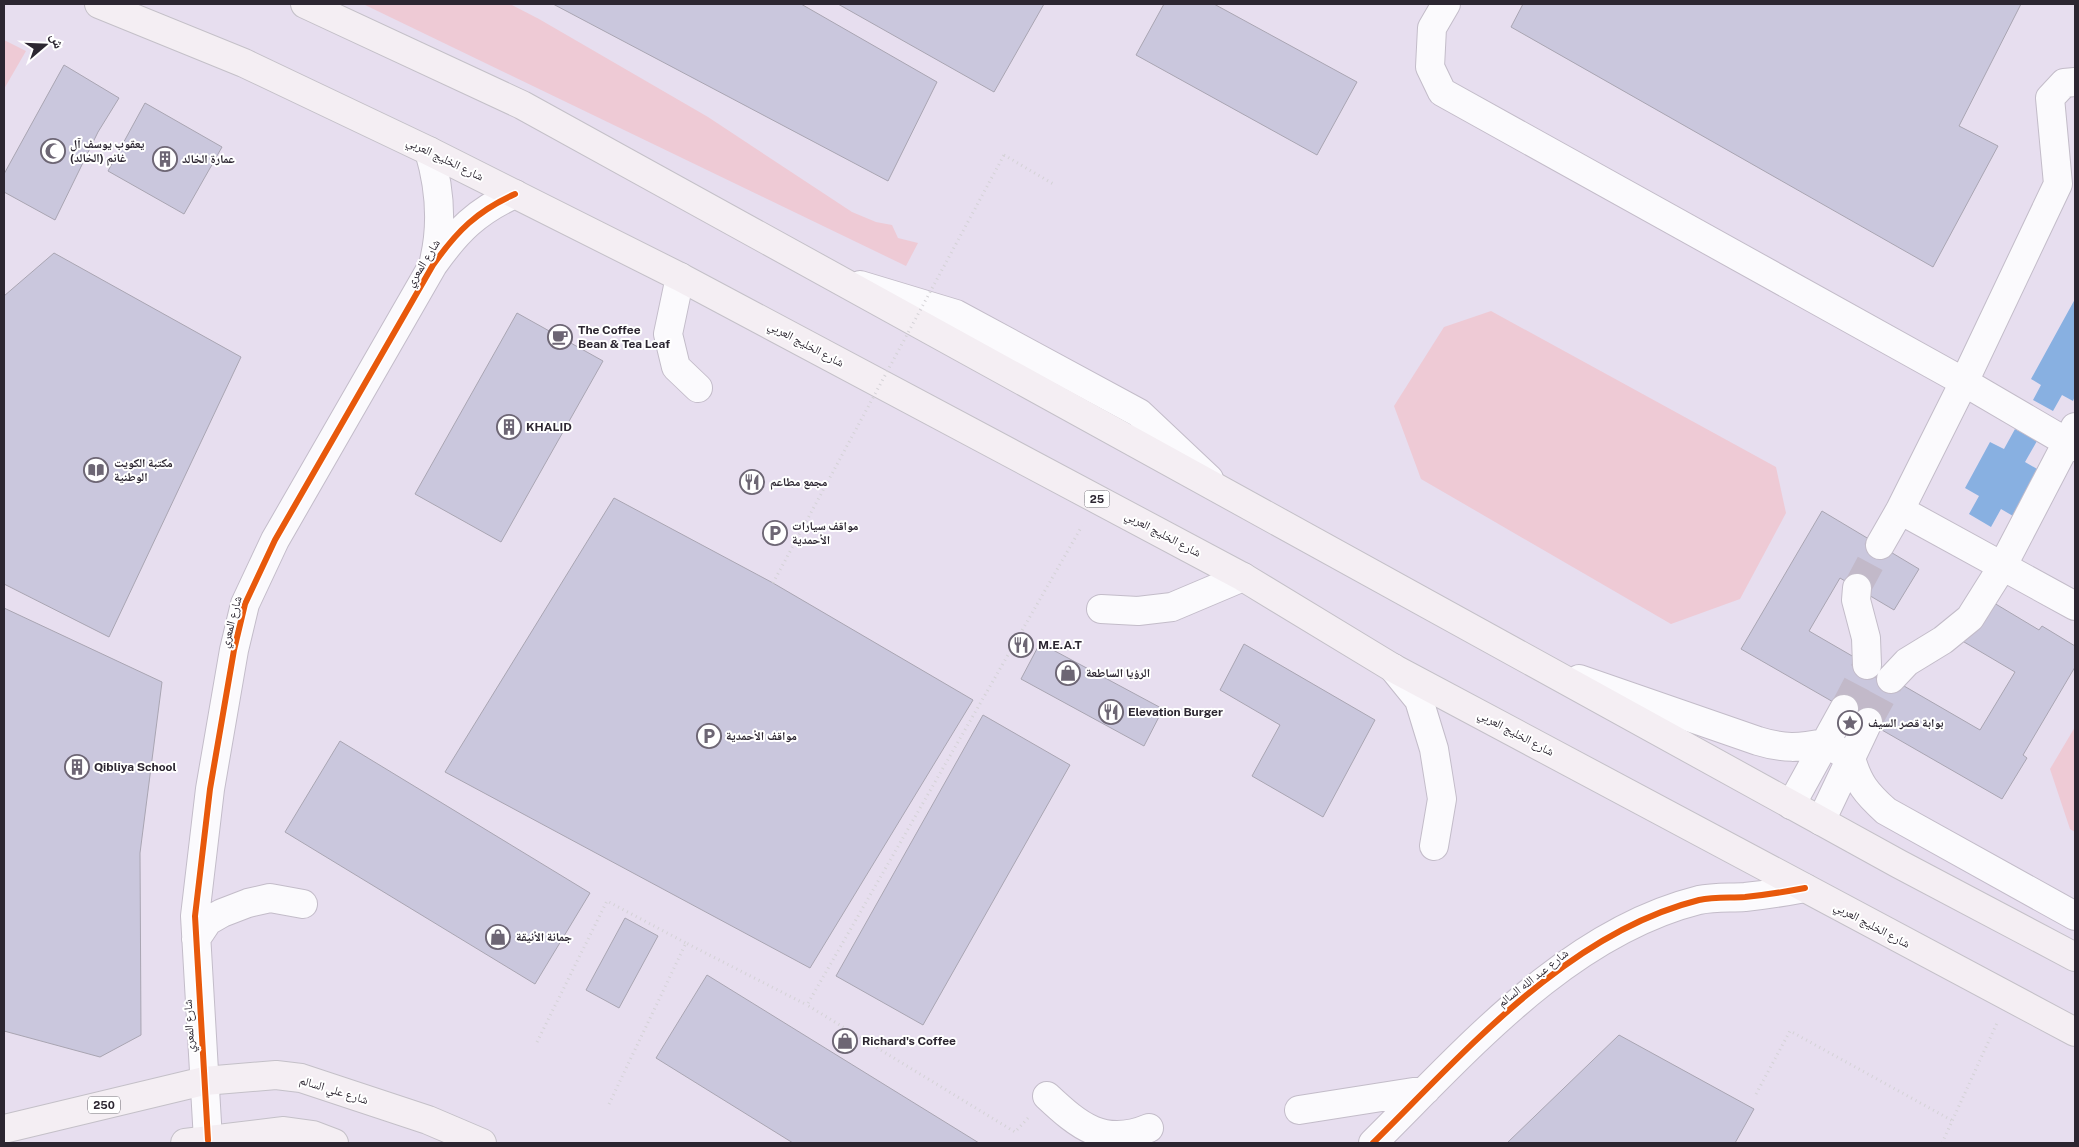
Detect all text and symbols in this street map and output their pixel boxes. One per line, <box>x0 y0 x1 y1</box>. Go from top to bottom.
north arrow <box>20 20 70 70</box>
text: ش <box>46 31 67 51</box>
street label: شارع الخليج العربي <box>403 134 486 186</box>
place label: يعقوب يوسف آل غانم (الخالد) <box>70 137 145 166</box>
mosque icon: يعقوب يوسف آل غانم (الخالد) <box>40 138 66 164</box>
building icon: عمارة الخالد <box>152 146 178 172</box>
place label: عمارة الخالد <box>182 152 235 166</box>
street label: شارع المعري <box>403 237 446 291</box>
street label: شارع الخليج العربي <box>764 318 846 373</box>
place label: The Coffee Bean & Tea Leaf <box>578 323 670 351</box>
cafe icon: The Coffee Bean & Tea Leaf <box>547 324 573 350</box>
building icon: KHALID <box>496 414 522 440</box>
place label: KHALID <box>526 420 572 434</box>
place label: مكتبة الكويت الوطنية <box>114 456 173 484</box>
library icon: مكتبة الكويت الوطنية <box>83 457 109 483</box>
restaurant icon: مجمع مطاعم <box>739 469 765 495</box>
place label: مجمع مطاعم <box>770 475 828 490</box>
road number: 25 <box>1084 490 1110 508</box>
street label: شارع الخليج العربي <box>1121 508 1203 563</box>
place label: مواقف سيارات الأحمدية <box>792 519 859 547</box>
parking icon: مواقف سيارات الأحمدية <box>762 520 788 546</box>
street label: شارع المعري <box>217 594 248 650</box>
restaurant icon: M.E.A.T <box>1008 632 1034 658</box>
place label: M.E.A.T <box>1038 638 1083 652</box>
shop icon: الرؤيا الساطعة <box>1055 660 1081 686</box>
place label: الرؤيا الساطعة <box>1086 666 1150 680</box>
restaurant icon: Elevation Burger <box>1098 699 1124 725</box>
place label: Elevation Burger <box>1128 705 1223 719</box>
street label: شارع الخليج العربي <box>1474 707 1556 762</box>
place icon: بوابة قصر السيف <box>1837 710 1863 736</box>
place label: بوابة قصر السيف <box>1868 716 1944 730</box>
parking icon: مواقف الأحمدية <box>696 723 722 749</box>
place label: مواقف الأحمدية <box>726 729 797 743</box>
building icon: Qibliya School <box>64 754 90 780</box>
place label: Qibliya School <box>94 760 176 774</box>
street label: شارع الخليج العربي <box>1830 899 1912 954</box>
shop icon: جمانة الأنيقة <box>485 924 511 950</box>
place label: جمانة الأنيقة <box>516 930 572 944</box>
street label: شارع عبد الله السالم <box>1495 946 1572 1011</box>
street label: شارع المعري <box>181 999 200 1053</box>
shop icon: Richard's Coffee <box>832 1028 858 1054</box>
place label: Richard's Coffee <box>862 1034 956 1048</box>
street label: شارع علي السالم <box>297 1073 370 1110</box>
road number: 250 <box>88 1096 120 1114</box>

